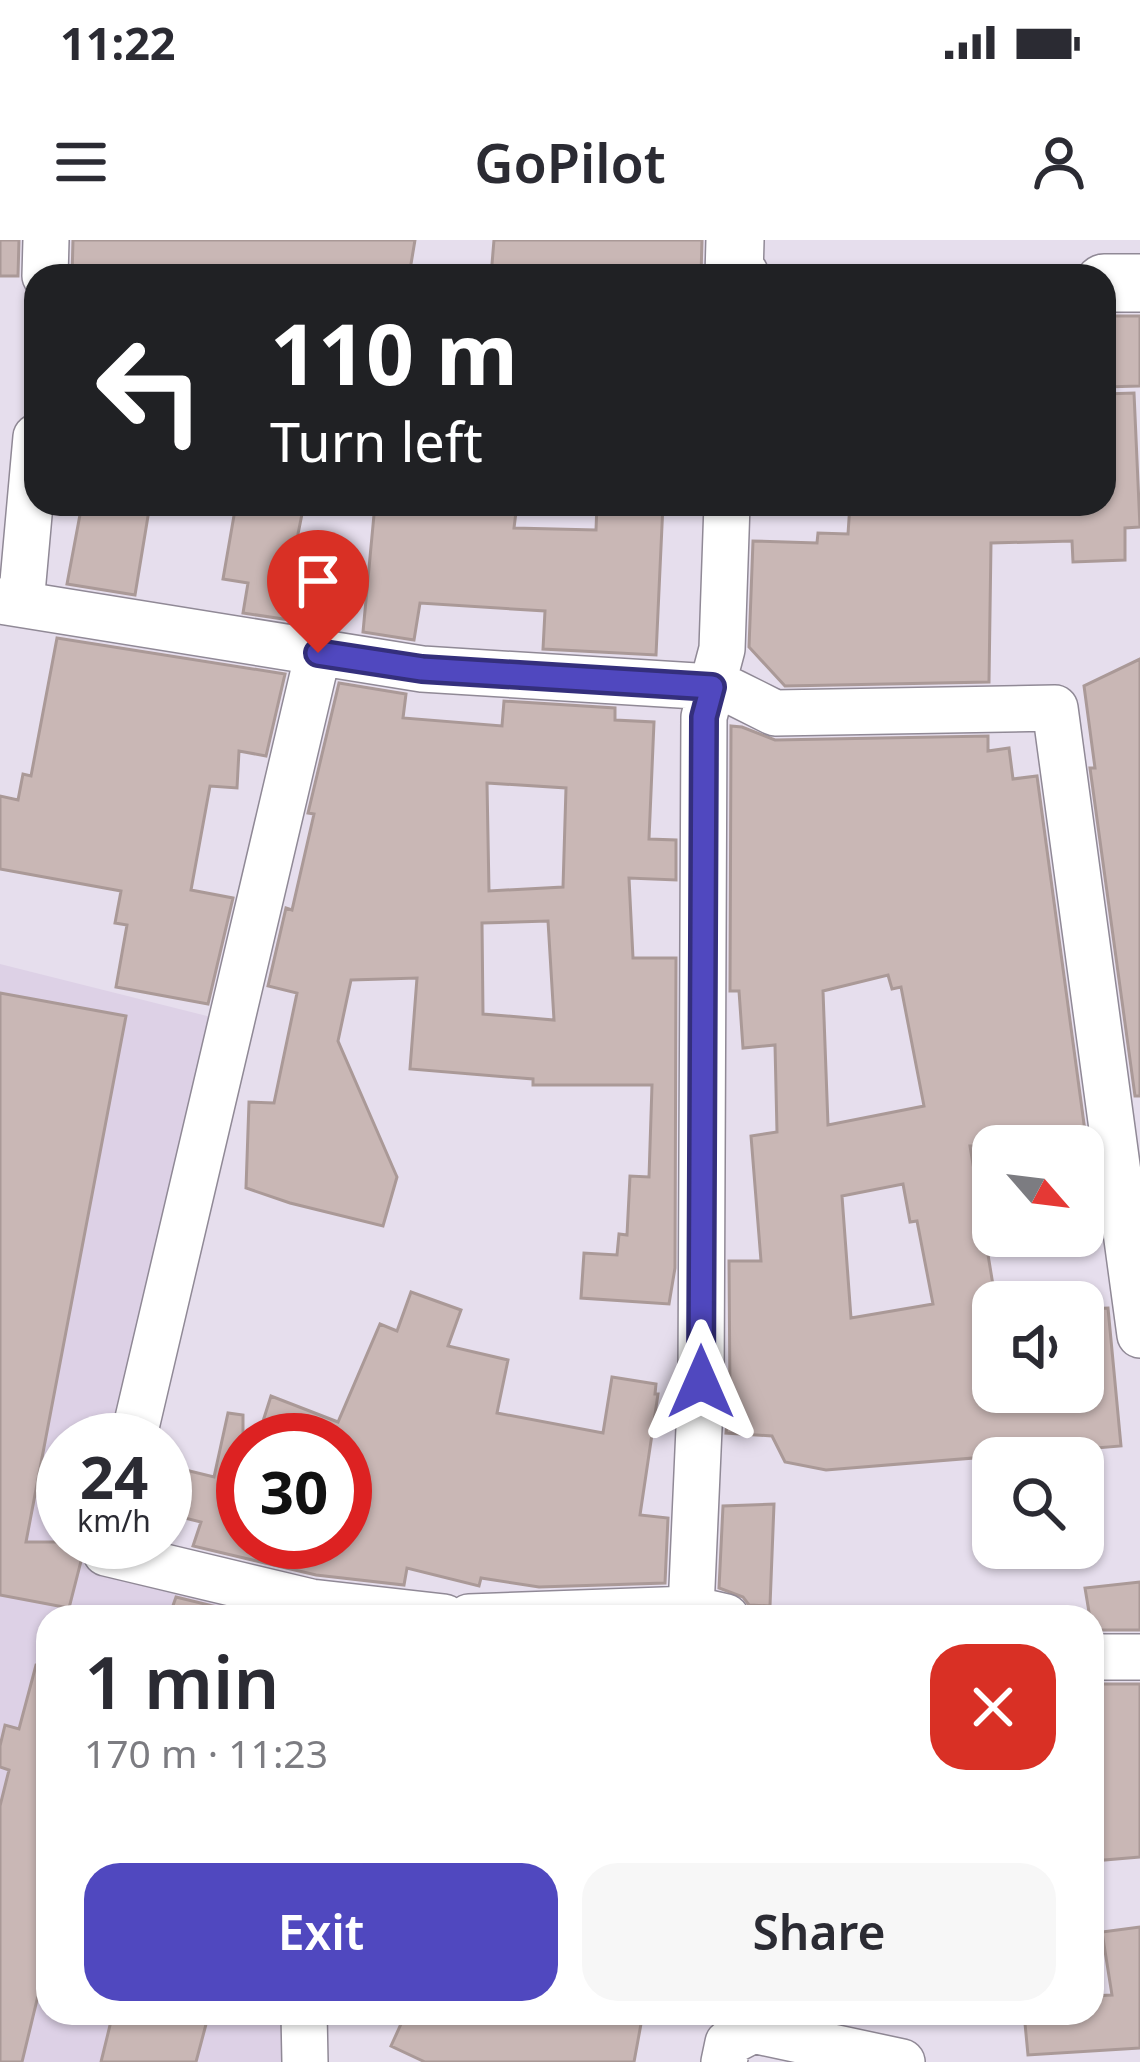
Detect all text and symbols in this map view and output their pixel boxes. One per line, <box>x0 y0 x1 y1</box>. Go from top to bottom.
text: 11:22 <box>60 12 176 73</box>
text: GoPilot <box>474 125 666 199</box>
icon: menu <box>48 129 114 195</box>
icon: person <box>1026 129 1092 195</box>
text: 110 m <box>270 295 518 410</box>
icon: left <box>72 312 228 468</box>
text: Turn left <box>270 404 483 478</box>
pin <box>267 530 369 653</box>
icon: arrive <box>285 548 351 614</box>
north arrow <box>972 1125 1104 1257</box>
map controls <box>972 1125 1104 1569</box>
button: sound <box>972 1281 1104 1413</box>
position arrow <box>638 1319 764 1445</box>
speed limit sign: 30 <box>216 1413 372 1569</box>
text: 24 <box>80 1435 148 1517</box>
button: search <box>972 1437 1104 1569</box>
text: km/h <box>77 1500 151 1541</box>
text: 1 min <box>84 1632 279 1730</box>
button: close <box>930 1644 1056 1770</box>
text: 170 m · 11:23 <box>84 1726 328 1779</box>
button: Exit <box>84 1863 558 2001</box>
button: Share <box>582 1863 1056 2001</box>

